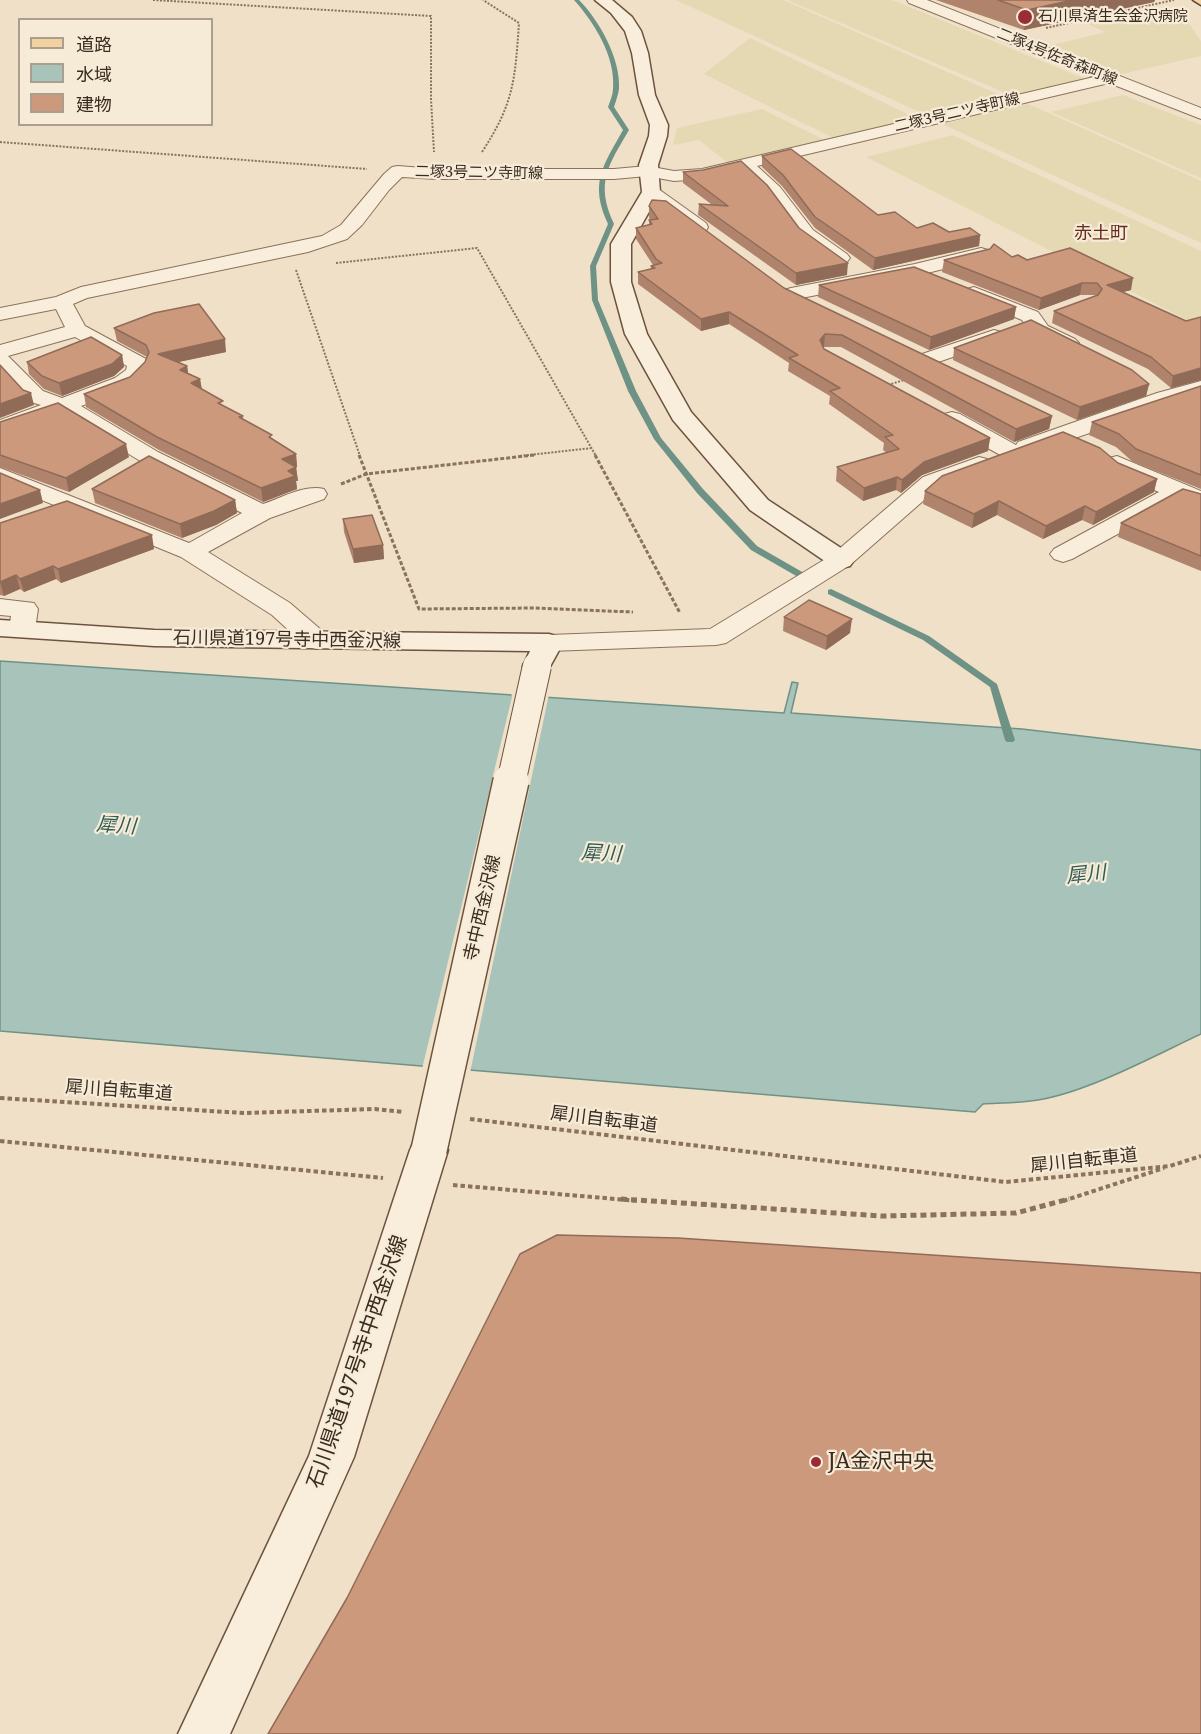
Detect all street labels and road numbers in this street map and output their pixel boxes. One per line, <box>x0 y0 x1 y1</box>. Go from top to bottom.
street label: 二塚4号佐奇森町線 <box>994 25 1120 89</box>
street label: 二塚3号二ツ寺町線 <box>892 90 1022 136</box>
street label: 二塚3号二ツ寺町線 <box>415 163 543 183</box>
street label: 石川県道197号寺中西金沢線 <box>173 627 401 653</box>
street label: 寺中西金沢線 <box>460 853 506 963</box>
street label: 犀川自転車道 <box>64 1076 174 1106</box>
street label: 犀川自転車道 <box>549 1103 659 1137</box>
street label: 犀川自転車道 <box>1029 1145 1139 1177</box>
street label: 石川県道197号寺中西金沢線 <box>303 1232 413 1492</box>

